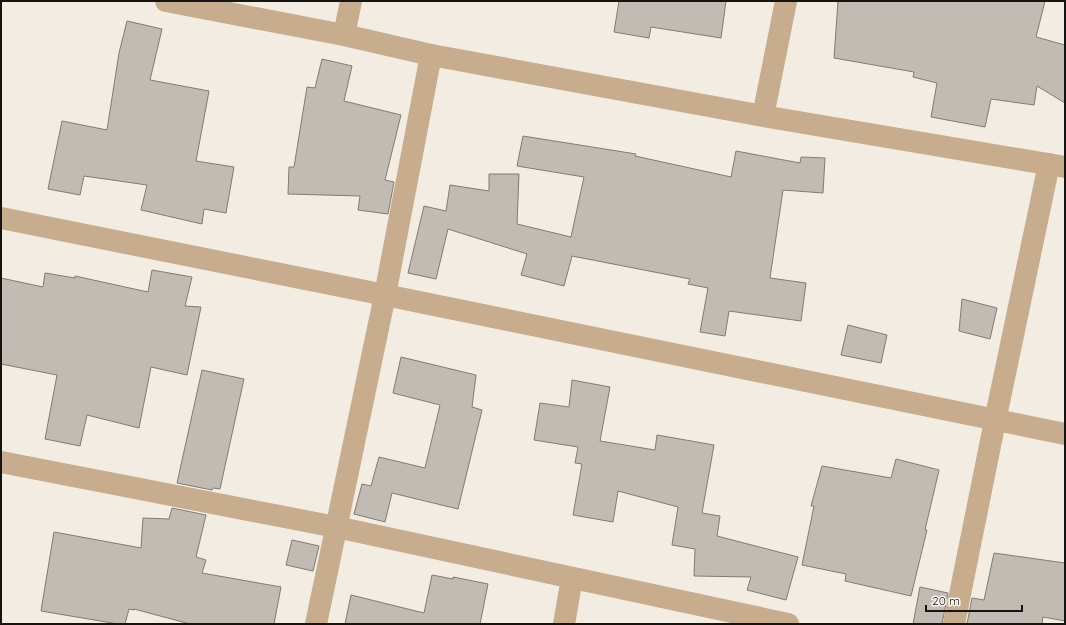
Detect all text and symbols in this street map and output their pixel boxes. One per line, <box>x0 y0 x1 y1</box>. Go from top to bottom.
scale bar <box>926 587 1022 613</box>
text: 20 m <box>932 593 960 608</box>

